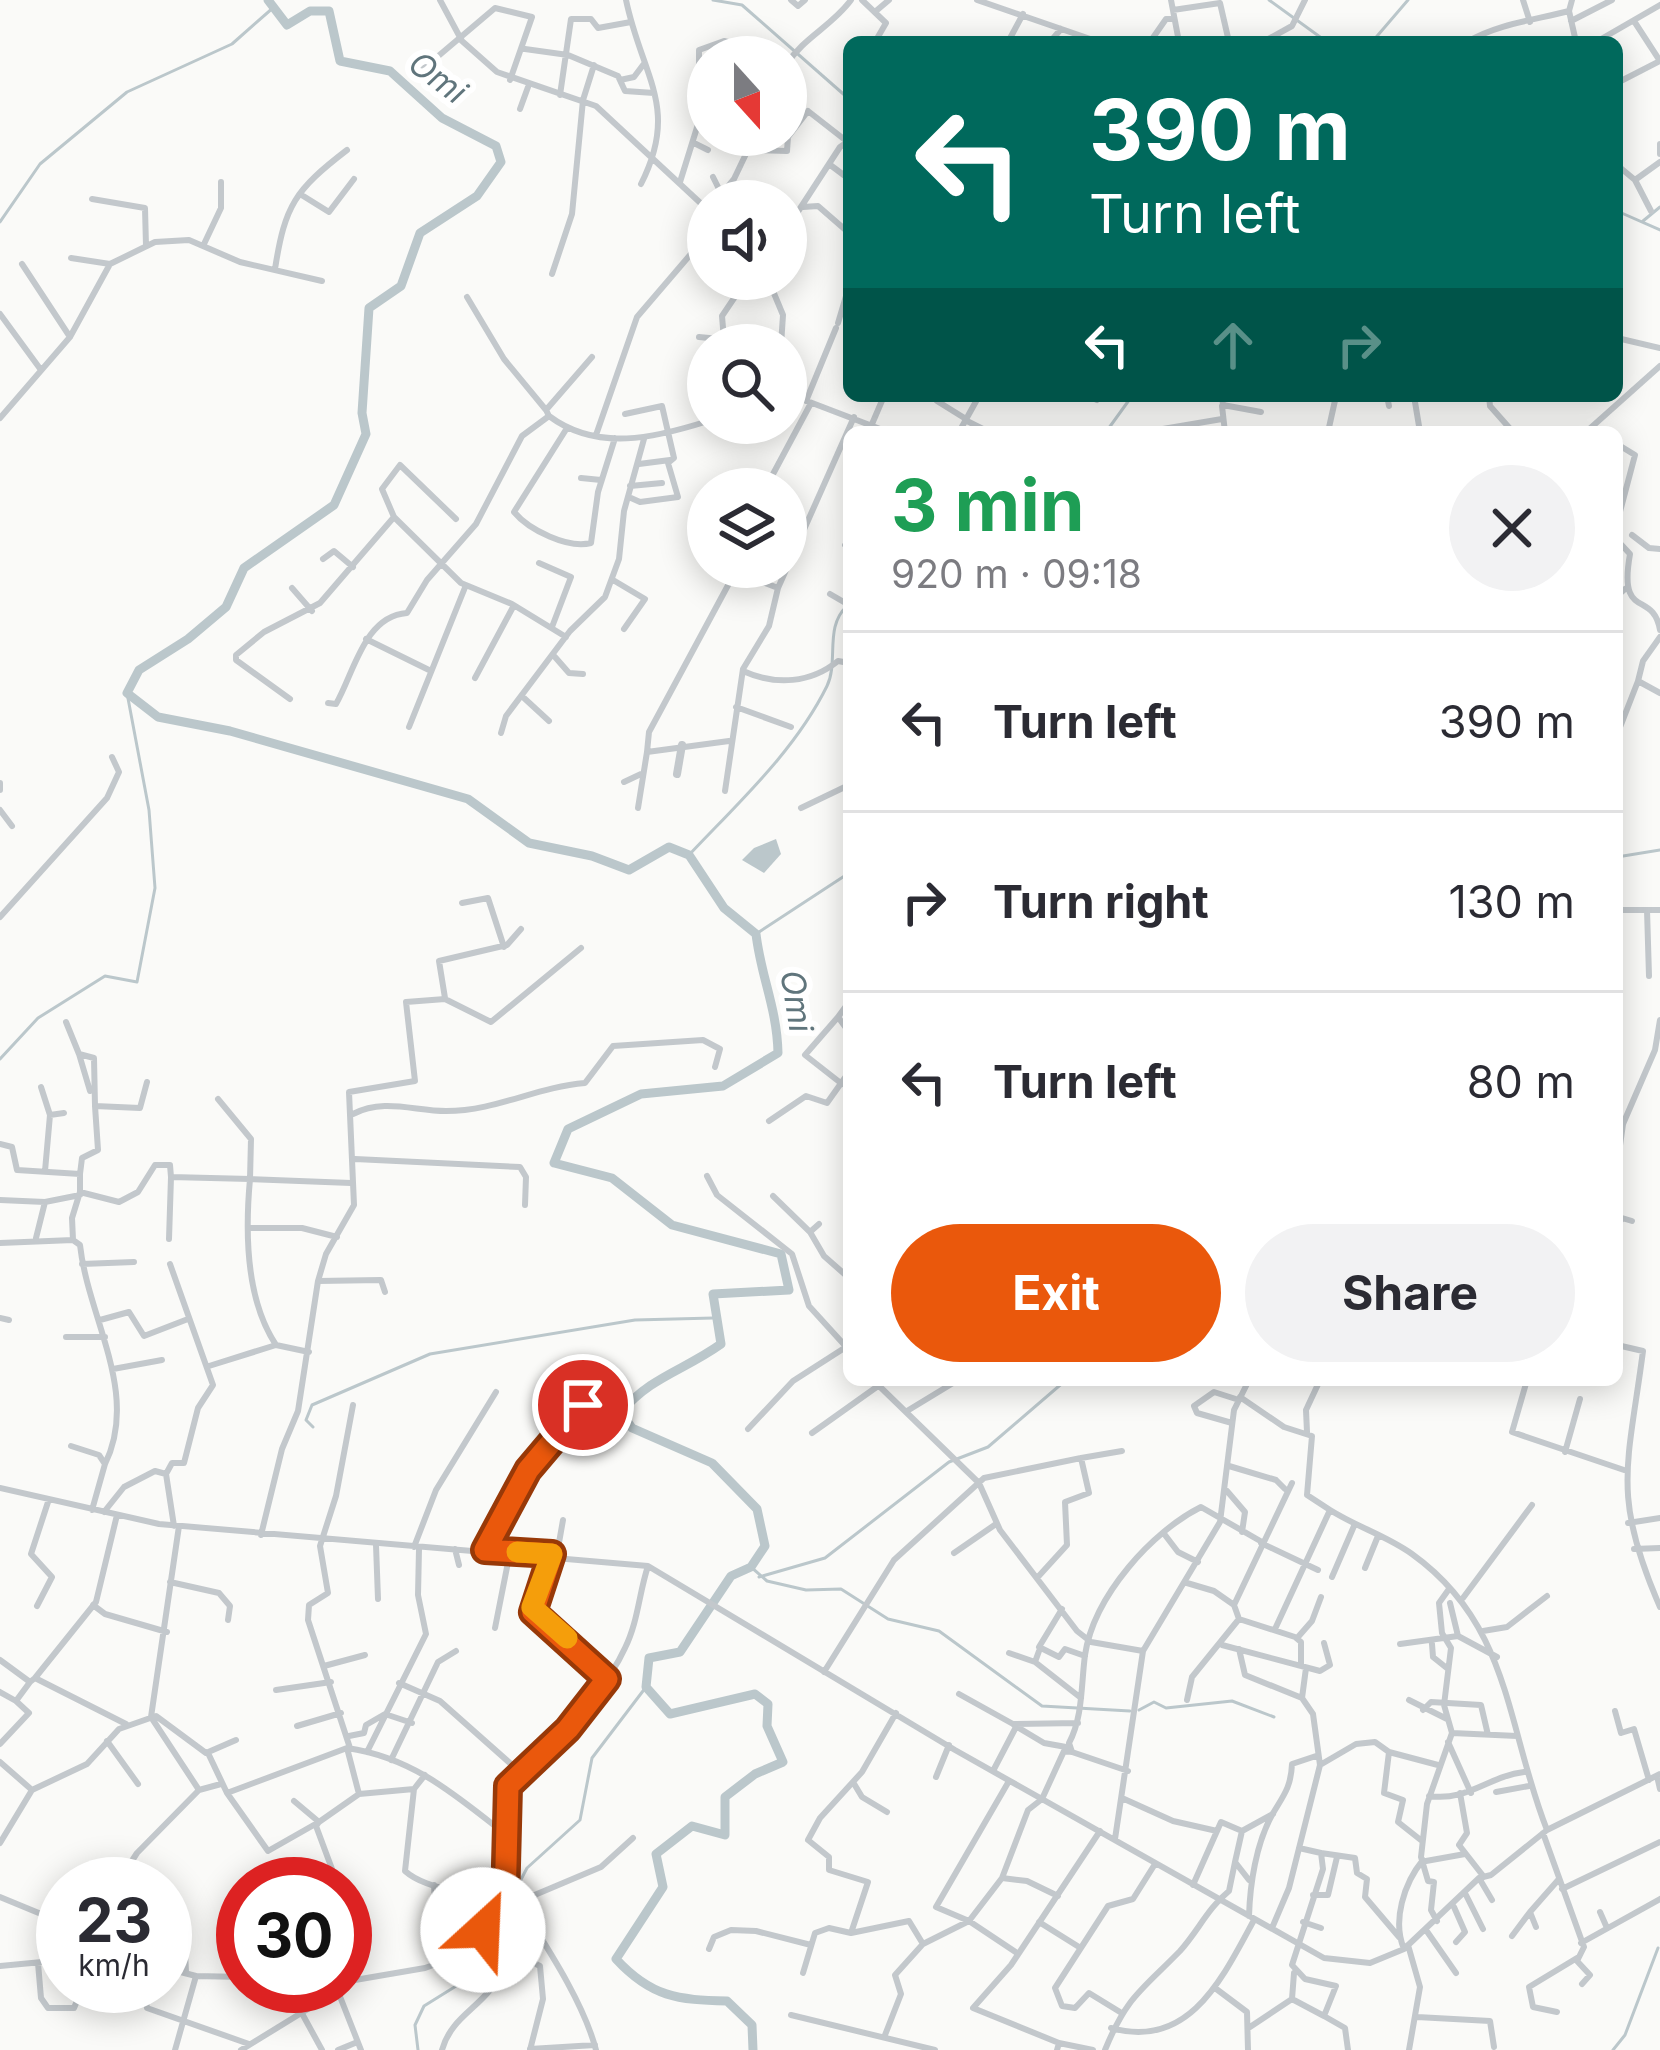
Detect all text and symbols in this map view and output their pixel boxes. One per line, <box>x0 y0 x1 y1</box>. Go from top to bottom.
north arrow <box>687 36 807 156</box>
map controls <box>687 36 807 588</box>
water label: Omi <box>401 42 476 112</box>
text: 390 m <box>1089 79 1351 180</box>
icon: left <box>891 84 1047 240</box>
button: sound <box>687 180 807 300</box>
text: Turn left <box>1089 181 1300 246</box>
icon: left <box>1074 312 1140 378</box>
icon: ahead <box>1200 312 1266 378</box>
icon: right <box>1326 312 1392 378</box>
button: search <box>687 324 807 444</box>
text: 3 min <box>891 461 1085 548</box>
button: close <box>1449 465 1575 591</box>
button: layers <box>687 468 807 588</box>
text: 920 m · 09:18 <box>891 550 1142 597</box>
icon: left <box>891 689 957 755</box>
text: Turn left <box>993 694 1177 749</box>
text: 390 m <box>1439 694 1575 749</box>
icon: right <box>891 869 957 935</box>
text: Turn right <box>993 874 1209 929</box>
text: 130 m <box>1448 874 1575 929</box>
water label: Omi <box>772 967 822 1036</box>
icon: left <box>891 1049 957 1115</box>
text: Turn left <box>993 1054 1177 1109</box>
text: 80 m <box>1467 1054 1575 1109</box>
button: Exit <box>891 1224 1221 1362</box>
button: Share <box>1245 1224 1575 1362</box>
pin <box>532 1354 634 1456</box>
icon: arrive <box>550 1372 616 1438</box>
speed limit sign: 30 <box>216 1857 372 2013</box>
position arrow <box>420 1867 546 1993</box>
text: 23 <box>76 1884 152 1956</box>
text: km/h <box>78 1947 150 1983</box>

